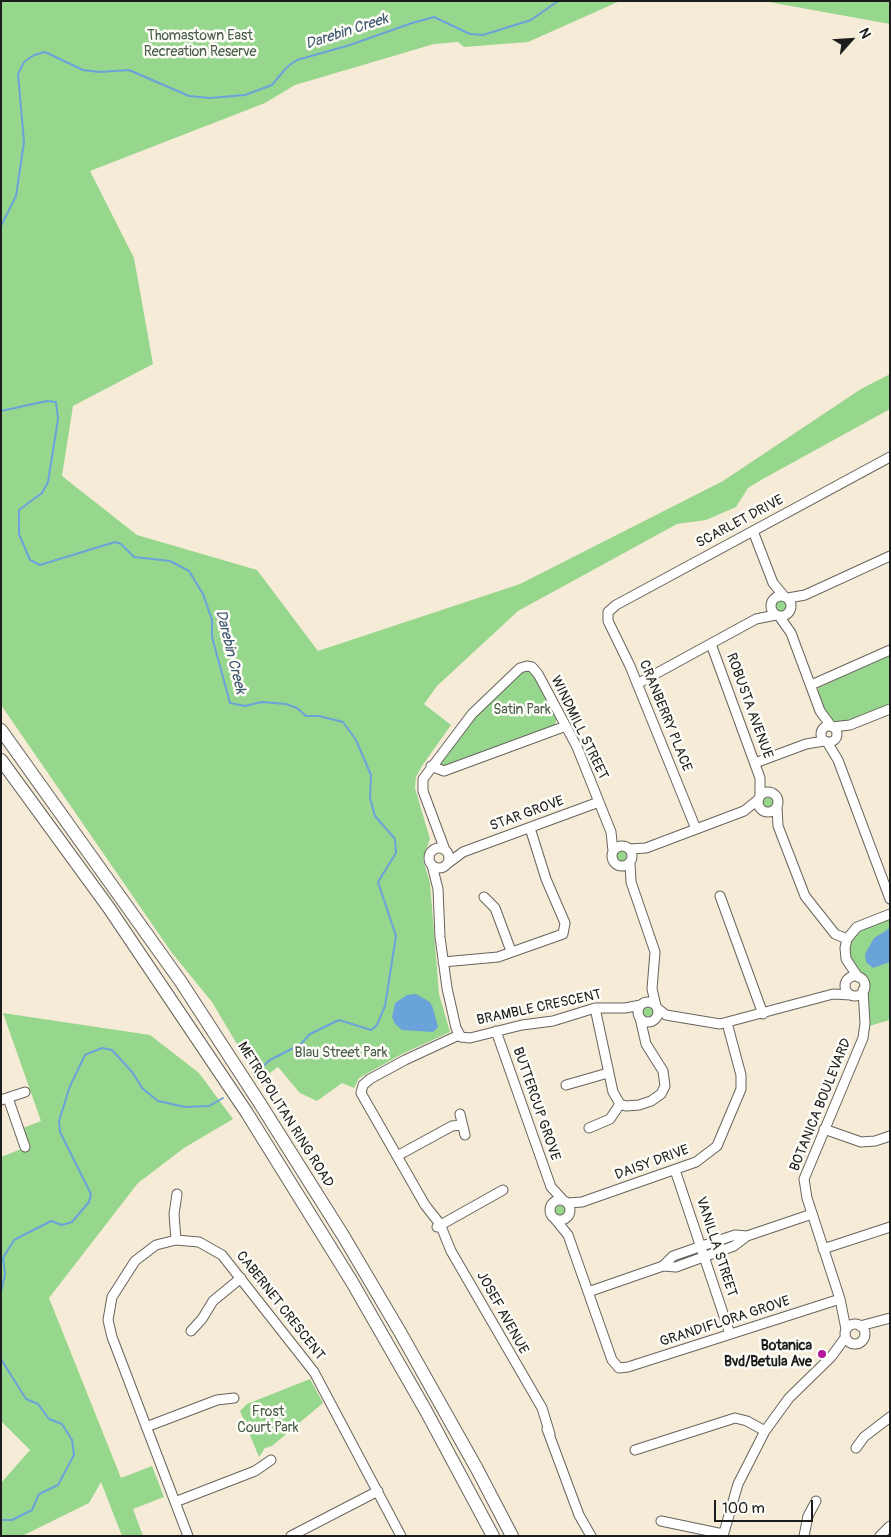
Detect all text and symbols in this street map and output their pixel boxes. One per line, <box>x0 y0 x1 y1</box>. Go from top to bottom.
water label: Darebin Creek <box>303 10 391 54</box>
north arrow <box>826 15 876 65</box>
text: N <box>855 25 875 41</box>
park label: Thomastown East Recreation Reserve <box>144 28 256 60</box>
street label: SCARLET DRIVE <box>693 492 787 552</box>
water label: Darebin Creek <box>211 608 249 696</box>
street label: ROBUSTA AVENUE <box>722 651 776 761</box>
street label: CRANBERRY PLACE <box>635 658 695 774</box>
street label: WINDMILL STREET <box>547 673 611 783</box>
park label: Satin Park <box>493 702 551 718</box>
street label: STAR GROVE <box>488 793 566 835</box>
street label: BRAMBLE CRESCENT <box>475 987 603 1029</box>
street label: BOTANICA BOULEVARD <box>787 1036 855 1174</box>
street label: METROPOLITAN RING ROAD <box>233 1039 337 1191</box>
park label: Blau Street Park <box>294 1045 388 1061</box>
street label: BUTTERCUP GROVE <box>509 1045 563 1163</box>
street label: DAISY DRIVE <box>613 1142 691 1184</box>
street label: VANILLA STREET <box>692 1195 740 1299</box>
street label: CABERNET CRESCENT <box>232 1248 328 1364</box>
street label: JOSEF AVENUE <box>472 1269 532 1357</box>
street label: GRANDIFLORA GROVE <box>658 1293 792 1351</box>
place label: Botanica Bvd/Betula Ave <box>724 1338 812 1370</box>
marker: Botanica Bvd/Betula Ave <box>816 1348 828 1360</box>
park label: Frost Court Park <box>237 1404 299 1436</box>
scale bar <box>716 1490 815 1522</box>
text: 100 m <box>722 1499 765 1518</box>

